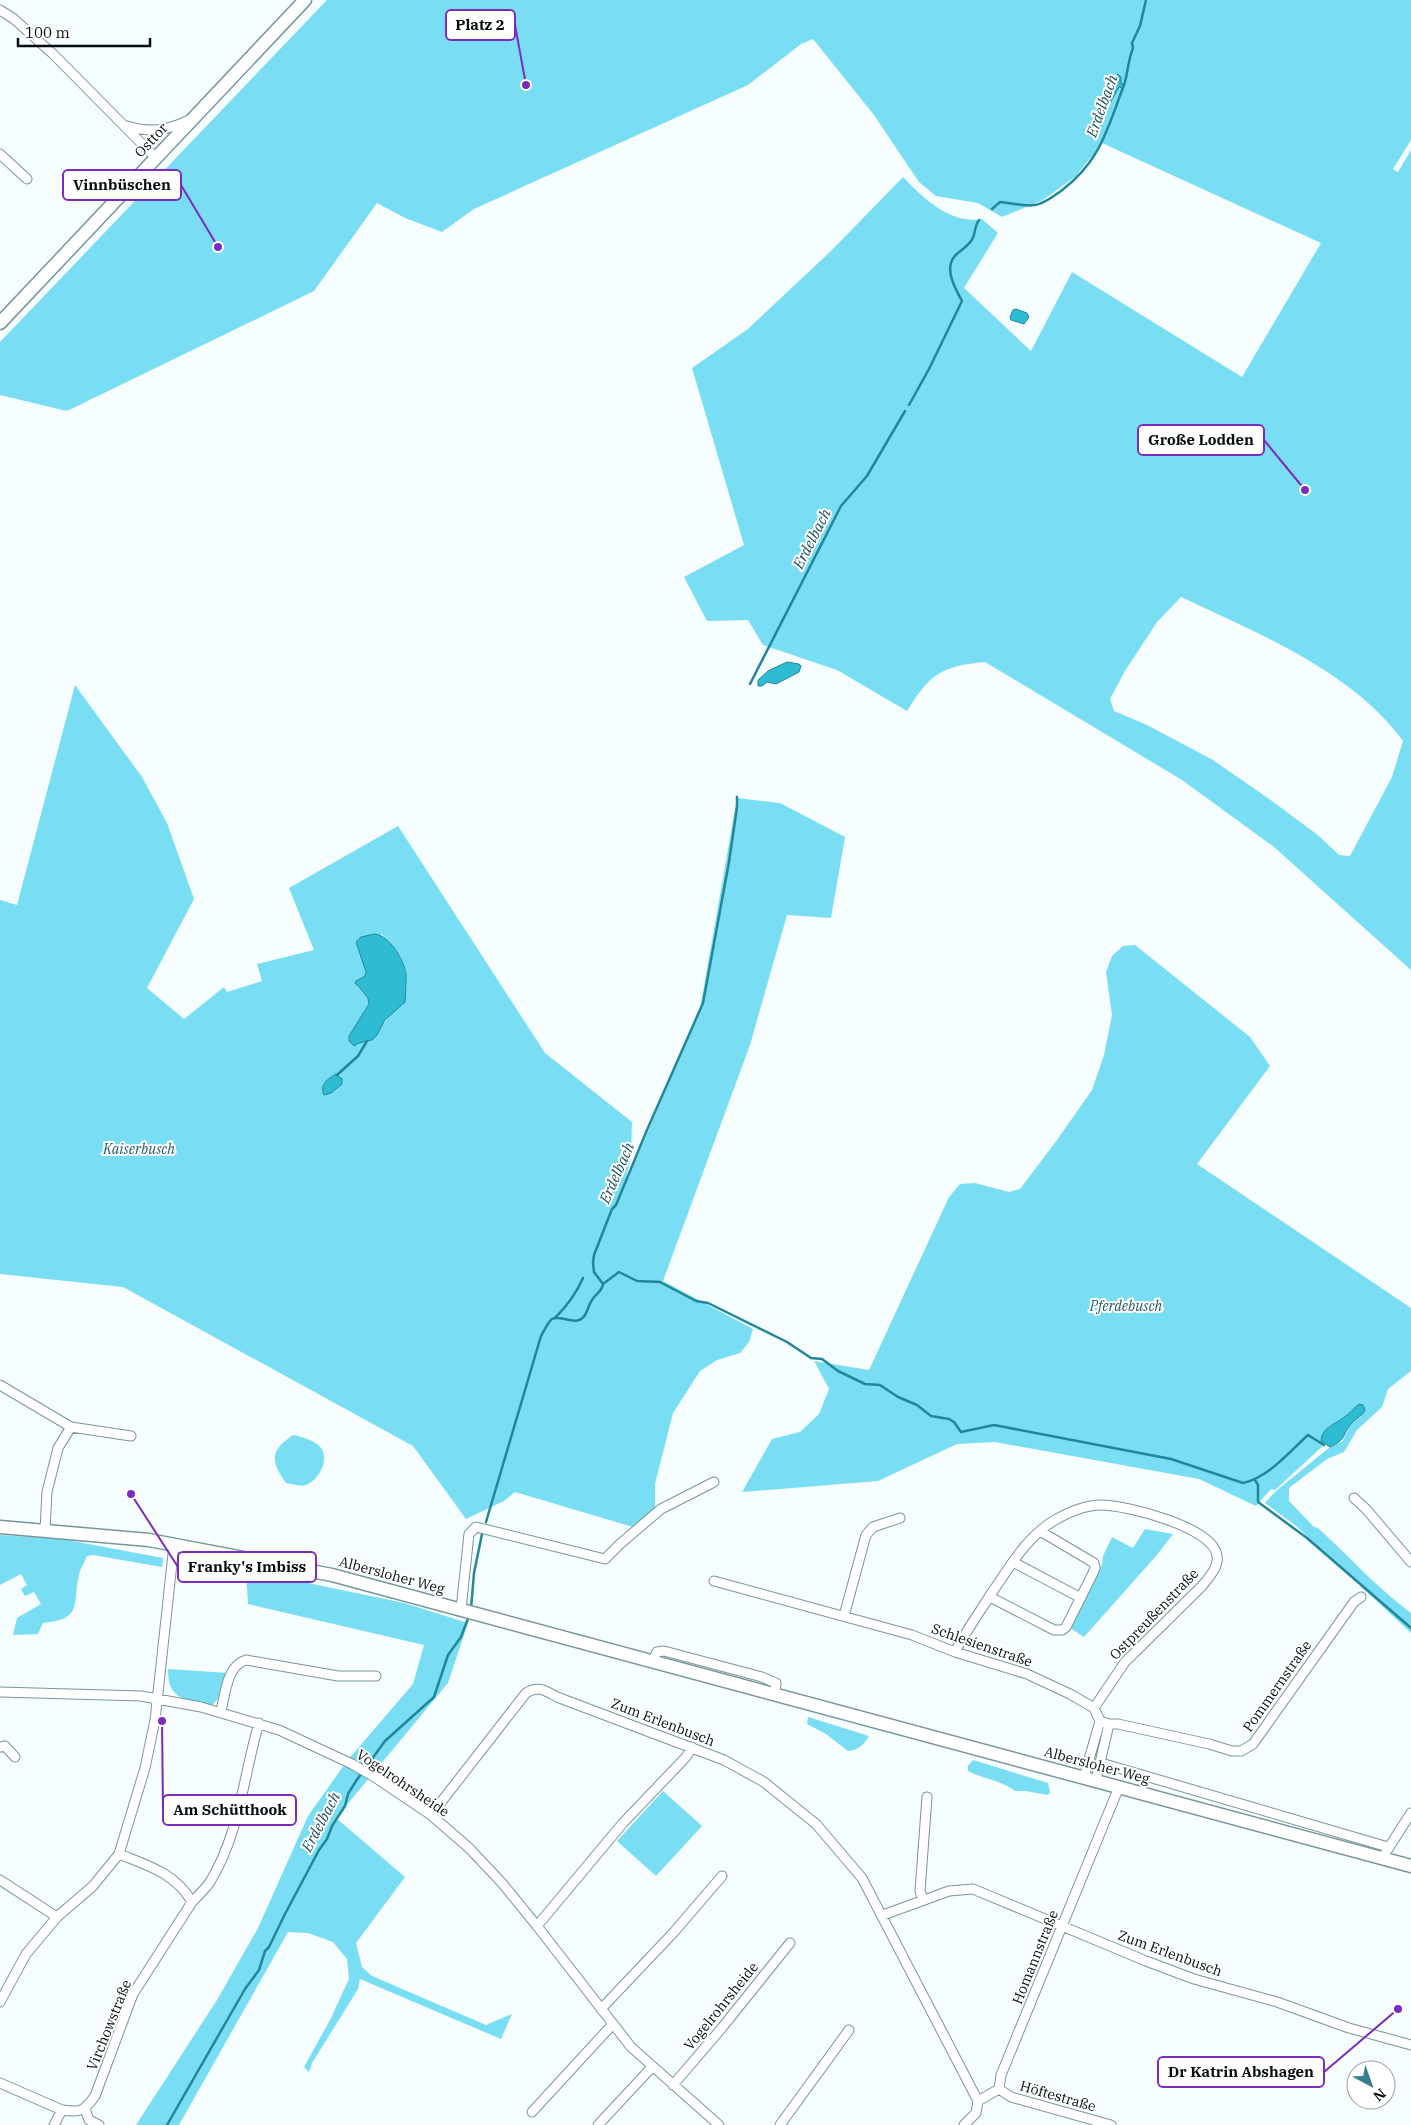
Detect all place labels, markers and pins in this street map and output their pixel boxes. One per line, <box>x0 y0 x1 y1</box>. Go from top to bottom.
callout: Platz 2 <box>446 10 515 40</box>
callout: Vinnbüschen <box>63 170 181 200</box>
callout: Große Lodden <box>1138 425 1264 455</box>
callout: Franky's Imbiss <box>178 1552 316 1582</box>
callout: Am Schütthook <box>163 1795 296 1825</box>
callout: Dr Katrin Abshagen <box>1158 2057 1324 2087</box>

